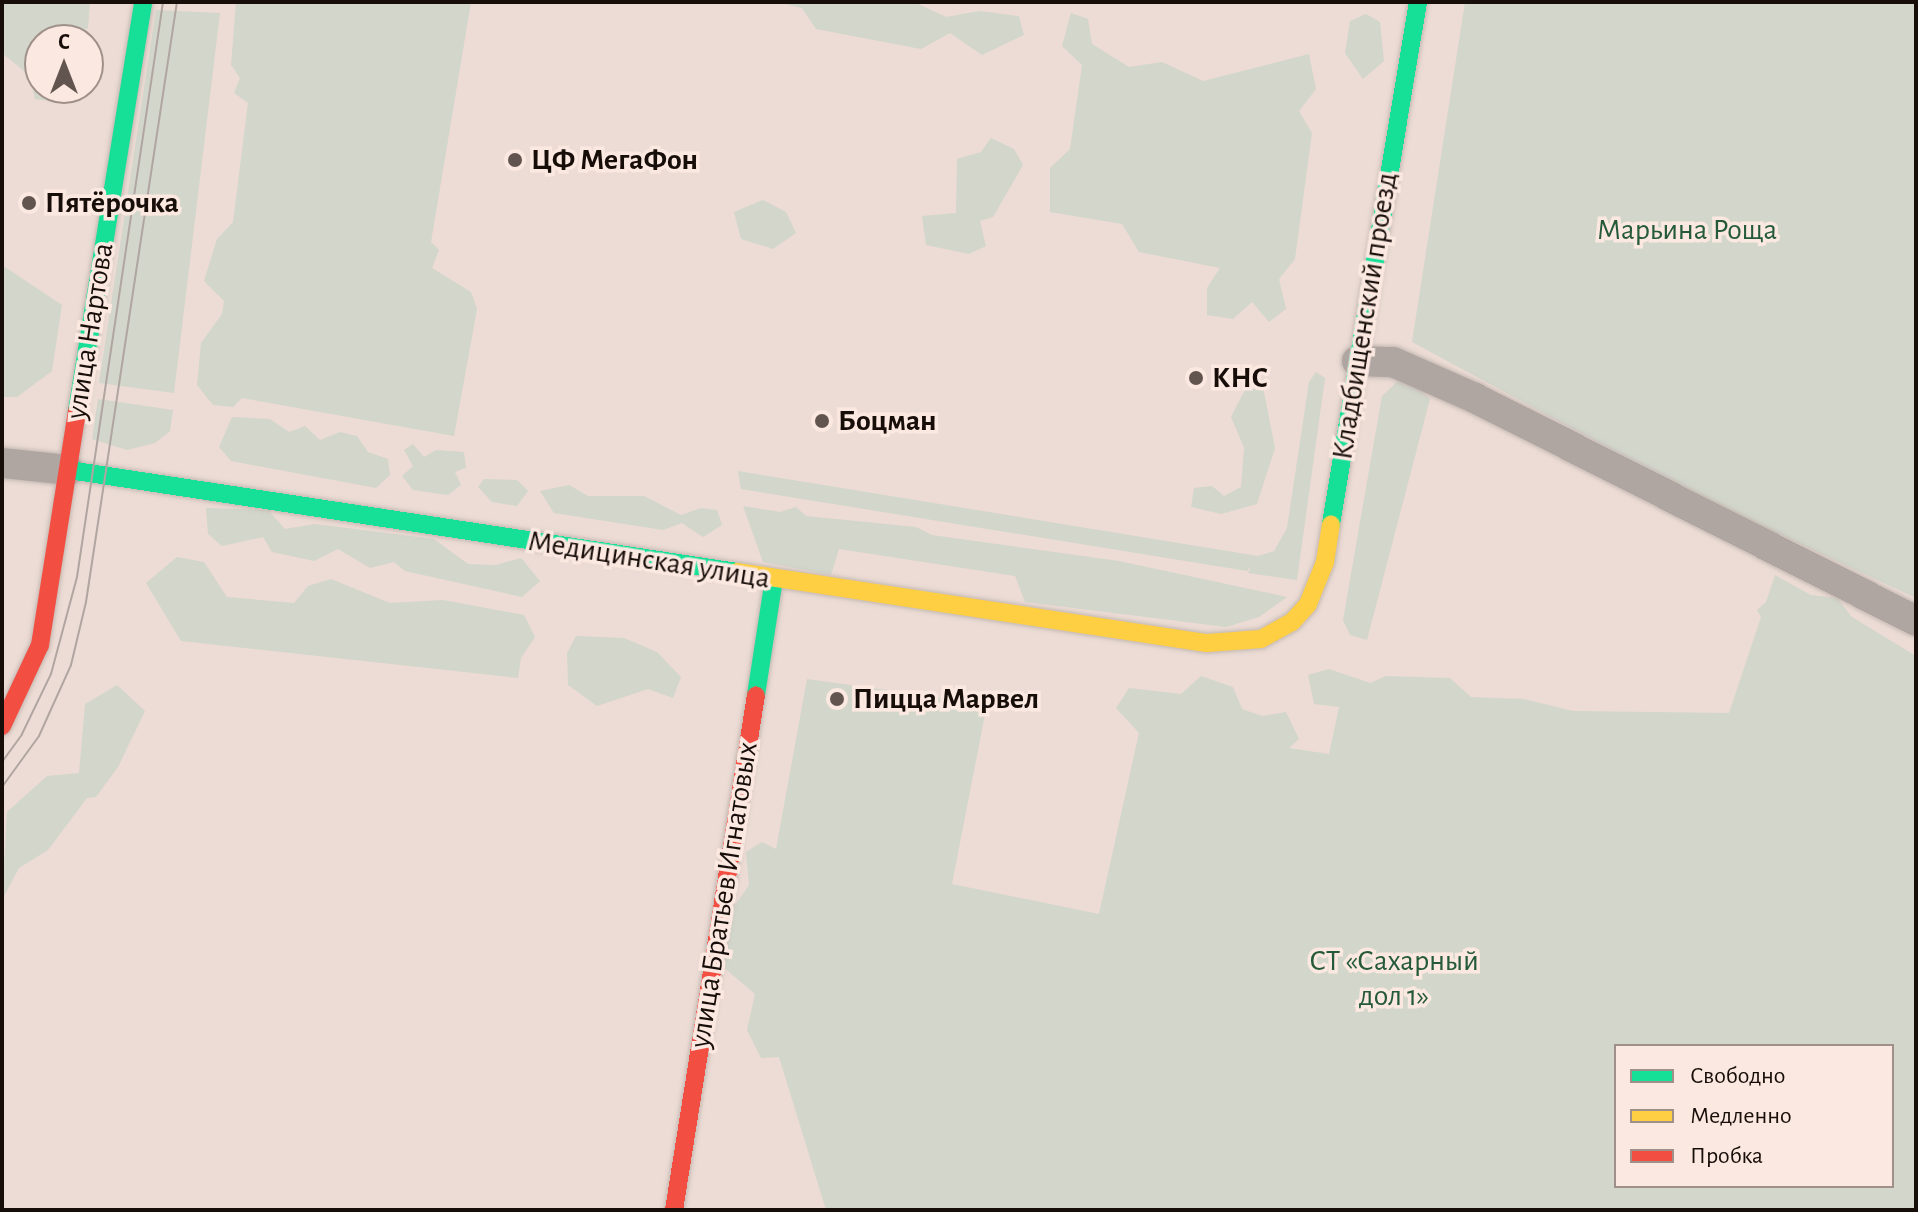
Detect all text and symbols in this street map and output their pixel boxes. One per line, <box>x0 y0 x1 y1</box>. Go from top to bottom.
north arrow <box>24 24 104 104</box>
text: С <box>58 31 70 53</box>
place label: ЦФ МегаФон <box>531 142 698 178</box>
marker: ЦФ МегаФон <box>506 151 524 169</box>
street label: Кладбищенский проезд <box>1325 170 1405 462</box>
place label: Пятёрочка <box>45 185 179 221</box>
marker: Пятёрочка <box>20 194 38 212</box>
park label: Марьина Роща <box>1597 212 1777 248</box>
street label: улица Нартова <box>58 240 122 422</box>
place label: КНС <box>1212 360 1268 396</box>
marker: КНС <box>1187 369 1205 387</box>
place label: Боцман <box>838 403 937 439</box>
marker: Боцман <box>813 412 831 430</box>
street label: Медицинская улица <box>525 523 773 597</box>
place label: Пицца Марвел <box>853 681 1039 717</box>
marker: Пицца Марвел <box>828 690 846 708</box>
street label: улица Братьев Игнатовых <box>682 740 766 1050</box>
park label: СТ «Сахарный дол 1» <box>1309 943 1479 1014</box>
legend <box>1614 1044 1894 1188</box>
text: Свободно <box>1690 1064 1785 1088</box>
text: Медленно <box>1690 1104 1792 1128</box>
text: Пробка <box>1690 1144 1763 1168</box>

